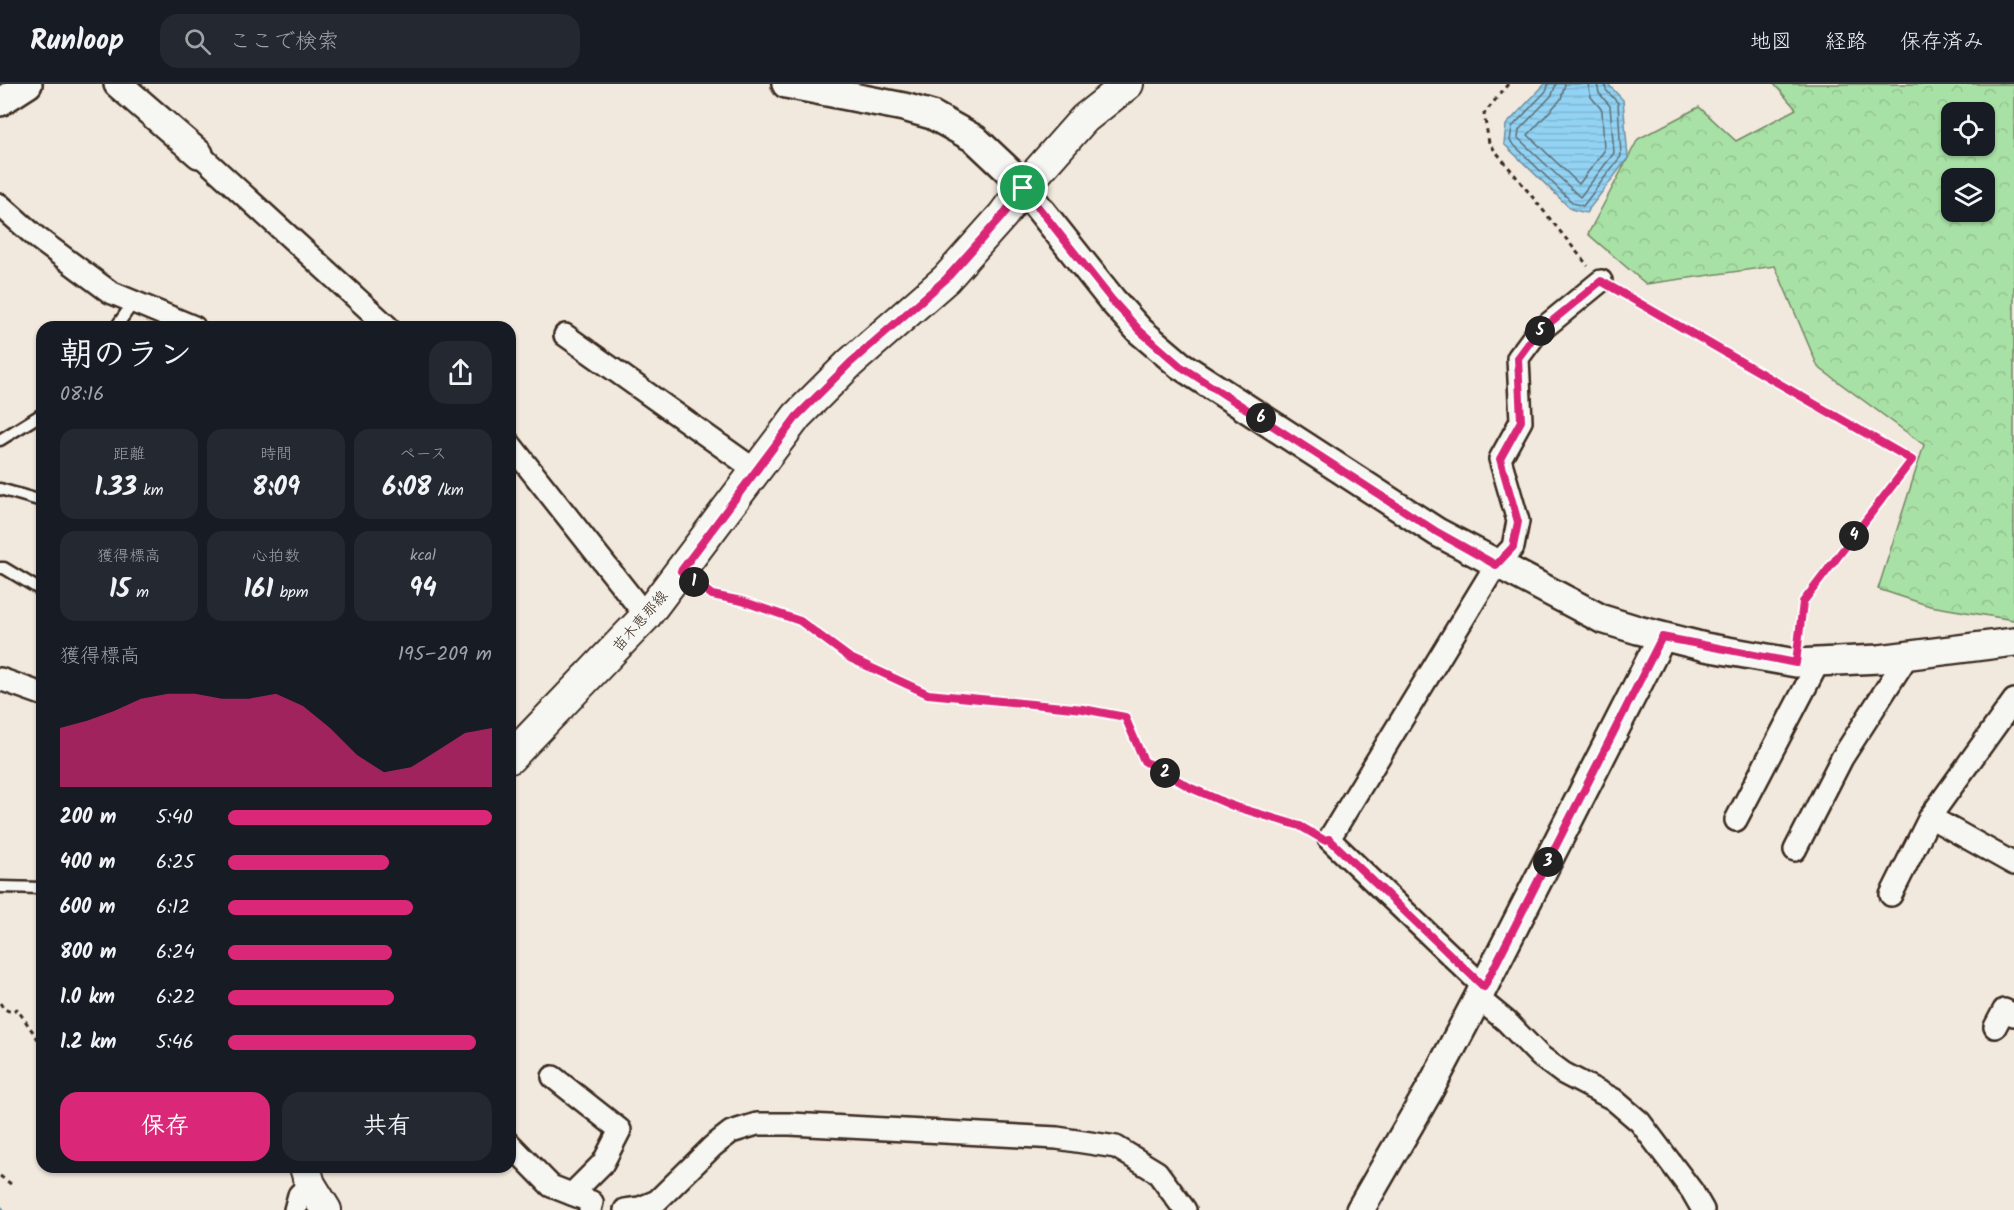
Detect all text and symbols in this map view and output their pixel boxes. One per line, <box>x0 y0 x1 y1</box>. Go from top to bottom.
search box <box>160 14 580 68</box>
text: Runloop <box>30 19 124 64</box>
icon: search <box>181 25 214 58</box>
text: ここで検索 <box>229 25 339 60</box>
text: 地図 <box>1750 26 1792 59</box>
text: 経路 <box>1825 26 1867 59</box>
text: 保存済み <box>1900 26 1984 59</box>
map controls <box>1941 102 1995 222</box>
button: locate <box>1941 102 1995 156</box>
pin <box>997 162 1048 213</box>
button: layers <box>1941 168 1995 222</box>
icon: arrive <box>1006 171 1039 204</box>
pin: 5 <box>1525 316 1555 346</box>
text: 5 <box>1536 318 1544 343</box>
text: 朝のラン <box>60 330 192 383</box>
button: share <box>429 341 492 404</box>
text: 08:16 <box>60 379 104 411</box>
pin: 6 <box>1246 403 1276 433</box>
text: 6 <box>1257 405 1265 430</box>
text: 距離 <box>113 442 145 467</box>
text: 時間 <box>260 442 292 467</box>
text: ペース <box>399 442 447 467</box>
text: 1.33 <box>94 467 137 509</box>
text: 8:09 <box>252 467 300 509</box>
text: 6:08 <box>382 467 431 509</box>
text: km <box>137 478 164 503</box>
text: /km <box>431 478 464 503</box>
pin: 4 <box>1839 521 1869 551</box>
text: 4 <box>1850 523 1858 548</box>
text: kcal <box>410 543 436 568</box>
text: 獲得標高 <box>97 544 161 569</box>
text: 心拍数 <box>252 544 300 569</box>
pin: 1 <box>679 567 709 597</box>
text: 94 <box>409 568 437 610</box>
text: 15 <box>109 569 130 611</box>
text: 161 <box>244 569 273 611</box>
text: 1 <box>692 569 696 594</box>
text: m <box>130 580 149 605</box>
text: bpm <box>273 580 309 605</box>
street label: 苗木恵那線 <box>607 585 674 658</box>
text: 195–209 m <box>398 639 492 671</box>
text: 獲得標高 <box>60 641 140 673</box>
pin: 2 <box>1150 758 1180 788</box>
text: 2 <box>1160 760 1170 785</box>
text: 200 m <box>60 802 116 834</box>
text: 5:40 <box>156 802 193 834</box>
text: 400 m <box>60 847 116 879</box>
text: 6:25 <box>156 847 194 879</box>
pin: 3 <box>1533 847 1563 877</box>
text: 3 <box>1544 849 1552 874</box>
text: 600 m <box>60 892 115 924</box>
text: 6:12 <box>156 892 190 924</box>
text: 800 m <box>60 937 116 969</box>
text: 6:24 <box>156 937 195 969</box>
text: 1.0 km <box>60 982 115 1014</box>
text: 6:22 <box>156 982 195 1014</box>
text: 1.2 km <box>60 1027 116 1059</box>
text: 5:46 <box>156 1027 194 1059</box>
button: 保存 <box>60 1092 270 1161</box>
button: 共有 <box>282 1092 492 1161</box>

